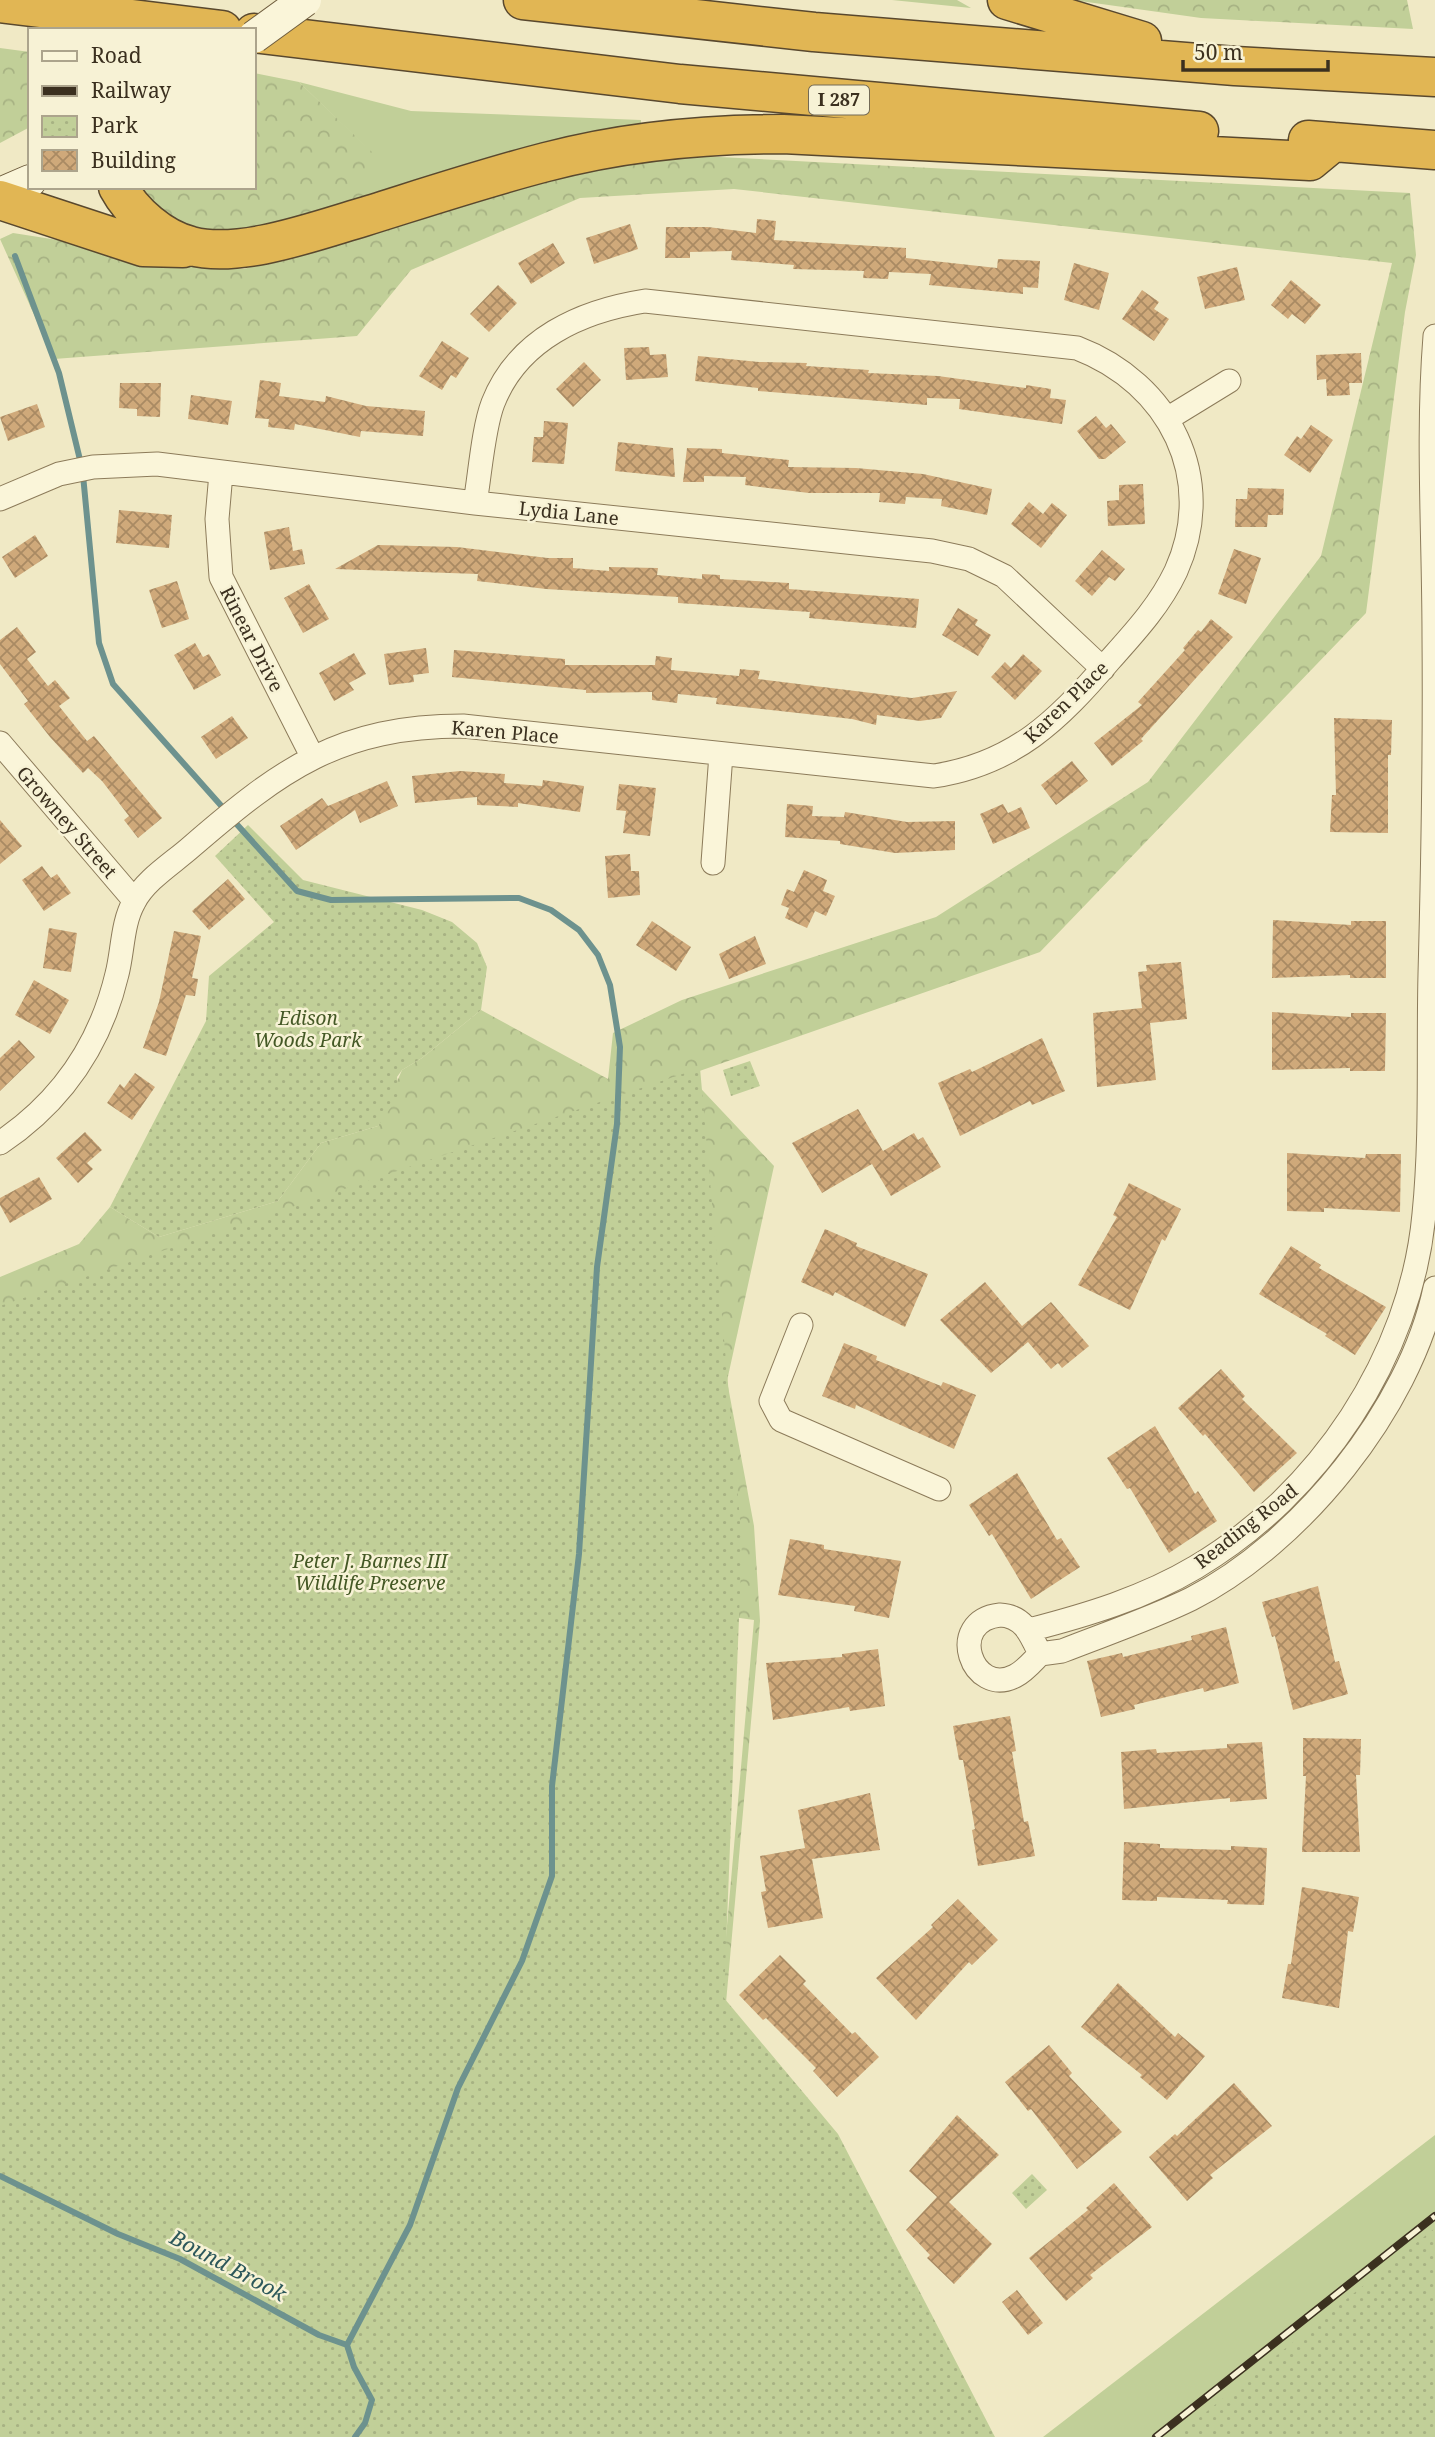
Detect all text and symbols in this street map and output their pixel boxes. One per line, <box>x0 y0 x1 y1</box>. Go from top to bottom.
legend <box>28 28 256 189</box>
scale bar <box>1183 28 1328 72</box>
text: 50 m <box>1194 38 1243 66</box>
text: Road <box>91 41 142 69</box>
text: Railway <box>91 76 171 104</box>
road number: I 287 <box>809 86 869 114</box>
text: Park <box>91 111 138 139</box>
text: Building <box>91 146 176 174</box>
street label: Lydia Lane <box>518 495 620 531</box>
street label: Rinear Drive <box>214 582 290 696</box>
street label: Karen Place <box>1018 655 1114 749</box>
street label: Karen Place <box>450 714 560 750</box>
street label: Growney Street <box>11 760 123 884</box>
park label: Edison Woods Park <box>254 1005 363 1053</box>
street label: Reading Road <box>1189 1477 1303 1575</box>
park label: Peter J. Barnes III Wildlife Preserve <box>291 1548 449 1596</box>
water label: Bound Brook <box>165 2222 292 2308</box>

